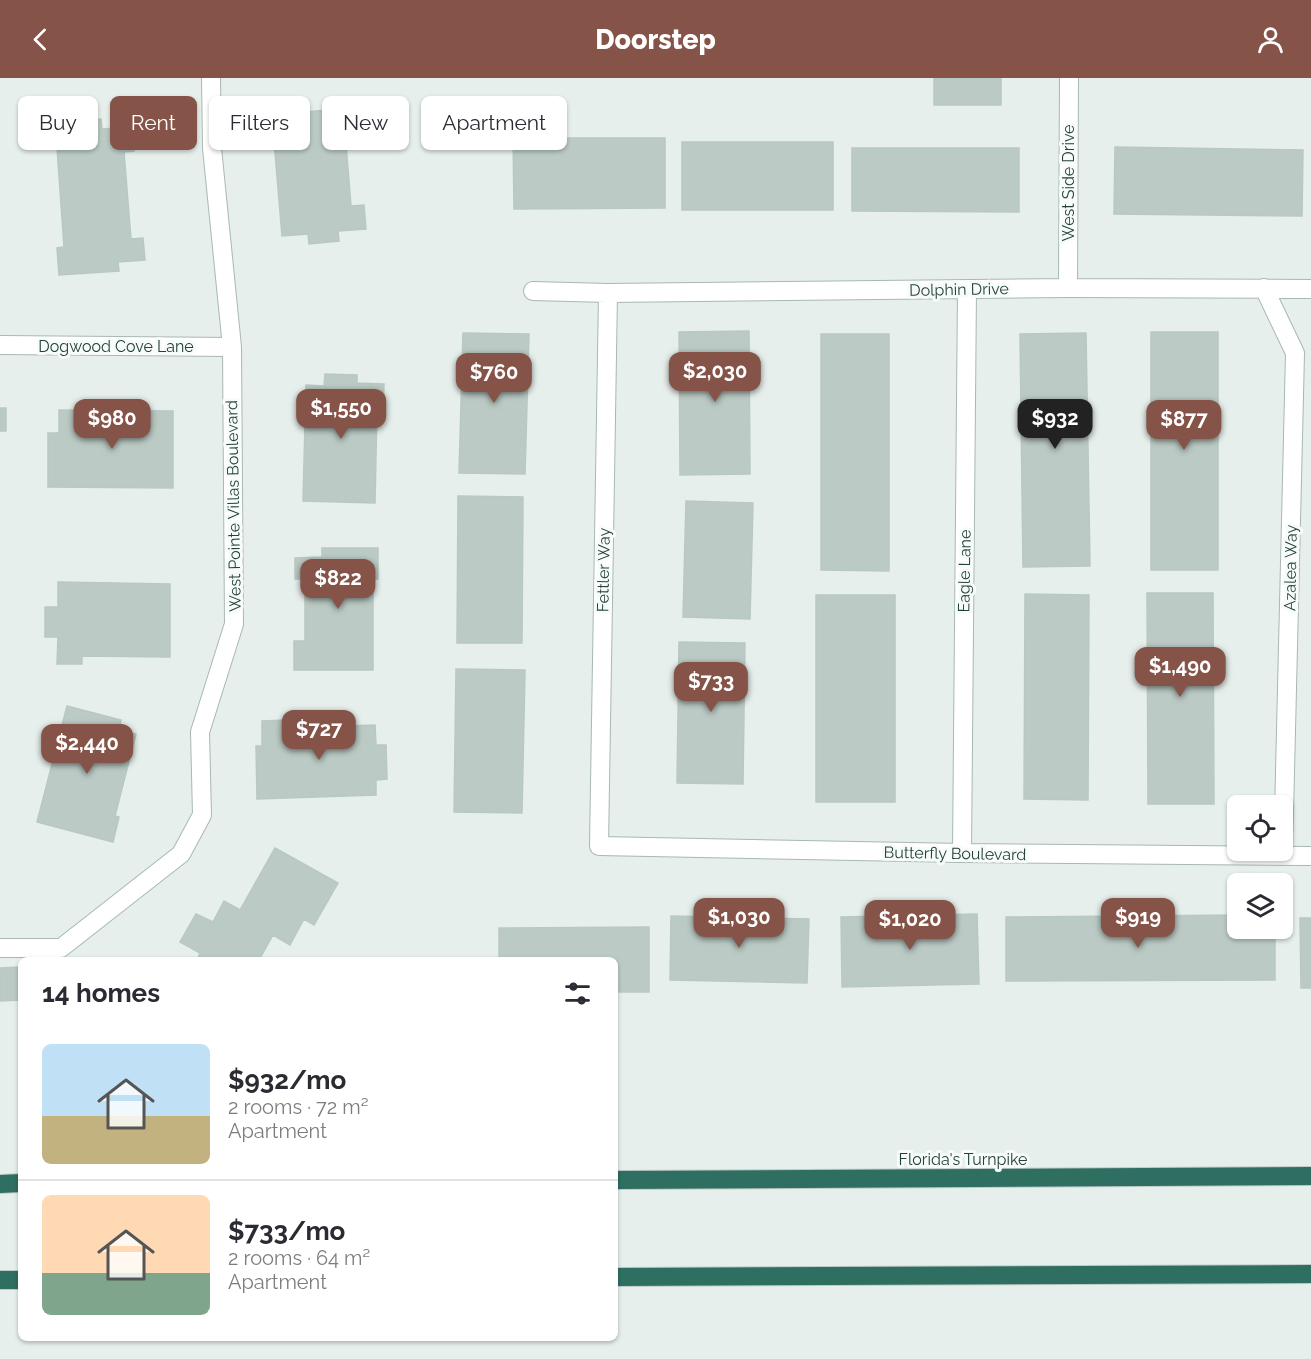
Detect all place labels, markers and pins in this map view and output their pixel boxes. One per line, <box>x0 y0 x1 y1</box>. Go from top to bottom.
pin: $2,030 <box>666 352 764 403</box>
pin: $760 <box>458 353 530 404</box>
pin: $1,550 <box>292 389 390 440</box>
pin: $980 <box>76 399 148 450</box>
pin: $932 <box>1019 399 1091 450</box>
pin: $877 <box>1148 400 1220 451</box>
pin: $822 <box>302 559 374 610</box>
pin: $1,490 <box>1131 647 1229 698</box>
pin: $733 <box>675 662 747 713</box>
pin: $727 <box>283 710 355 761</box>
pin: $2,440 <box>38 724 136 775</box>
pin: $1,030 <box>690 898 788 949</box>
pin: $919 <box>1102 898 1174 949</box>
pin: $1,020 <box>861 900 959 951</box>

